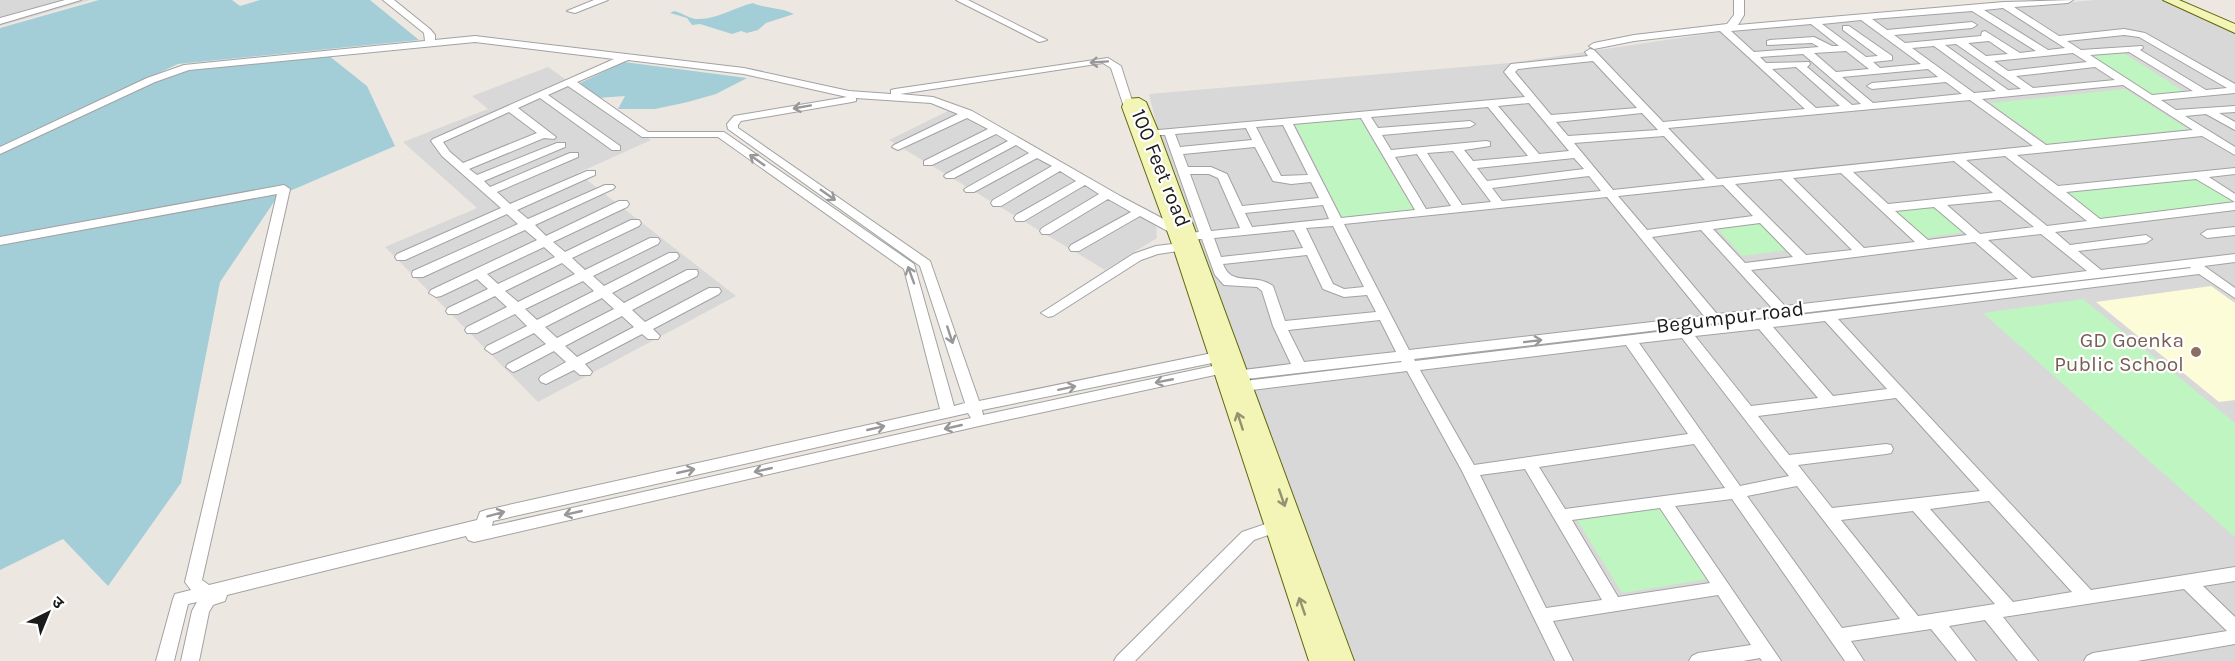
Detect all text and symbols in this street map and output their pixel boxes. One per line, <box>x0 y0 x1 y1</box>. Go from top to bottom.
one-way arrow <box>1089 57 1109 68</box>
one-way arrow <box>793 102 813 113</box>
street label: 100 Feet road <box>1126 106 1196 230</box>
one-way arrow <box>749 154 765 166</box>
one-way arrow <box>819 189 836 201</box>
one-way arrow <box>905 266 916 284</box>
street label: Begumpur road <box>1655 296 1805 338</box>
one-way arrow <box>945 325 956 344</box>
place label: GD Goenka Public School <box>2054 328 2184 376</box>
one-way arrow <box>1522 335 1542 346</box>
marker: GD Goenka Public School <box>2189 345 2203 359</box>
one-way arrow <box>1155 375 1174 387</box>
one-way arrow <box>1056 382 1076 393</box>
one-way arrow <box>1234 412 1245 431</box>
one-way arrow <box>866 422 885 434</box>
one-way arrow <box>944 422 964 433</box>
one-way arrow <box>676 465 695 477</box>
one-way arrow <box>754 465 773 477</box>
one-way arrow <box>1277 488 1288 507</box>
one-way arrow <box>486 508 505 520</box>
one-way arrow <box>564 508 583 520</box>
north arrow <box>18 583 78 643</box>
text: उ <box>48 592 68 613</box>
one-way arrow <box>1296 597 1307 616</box>

